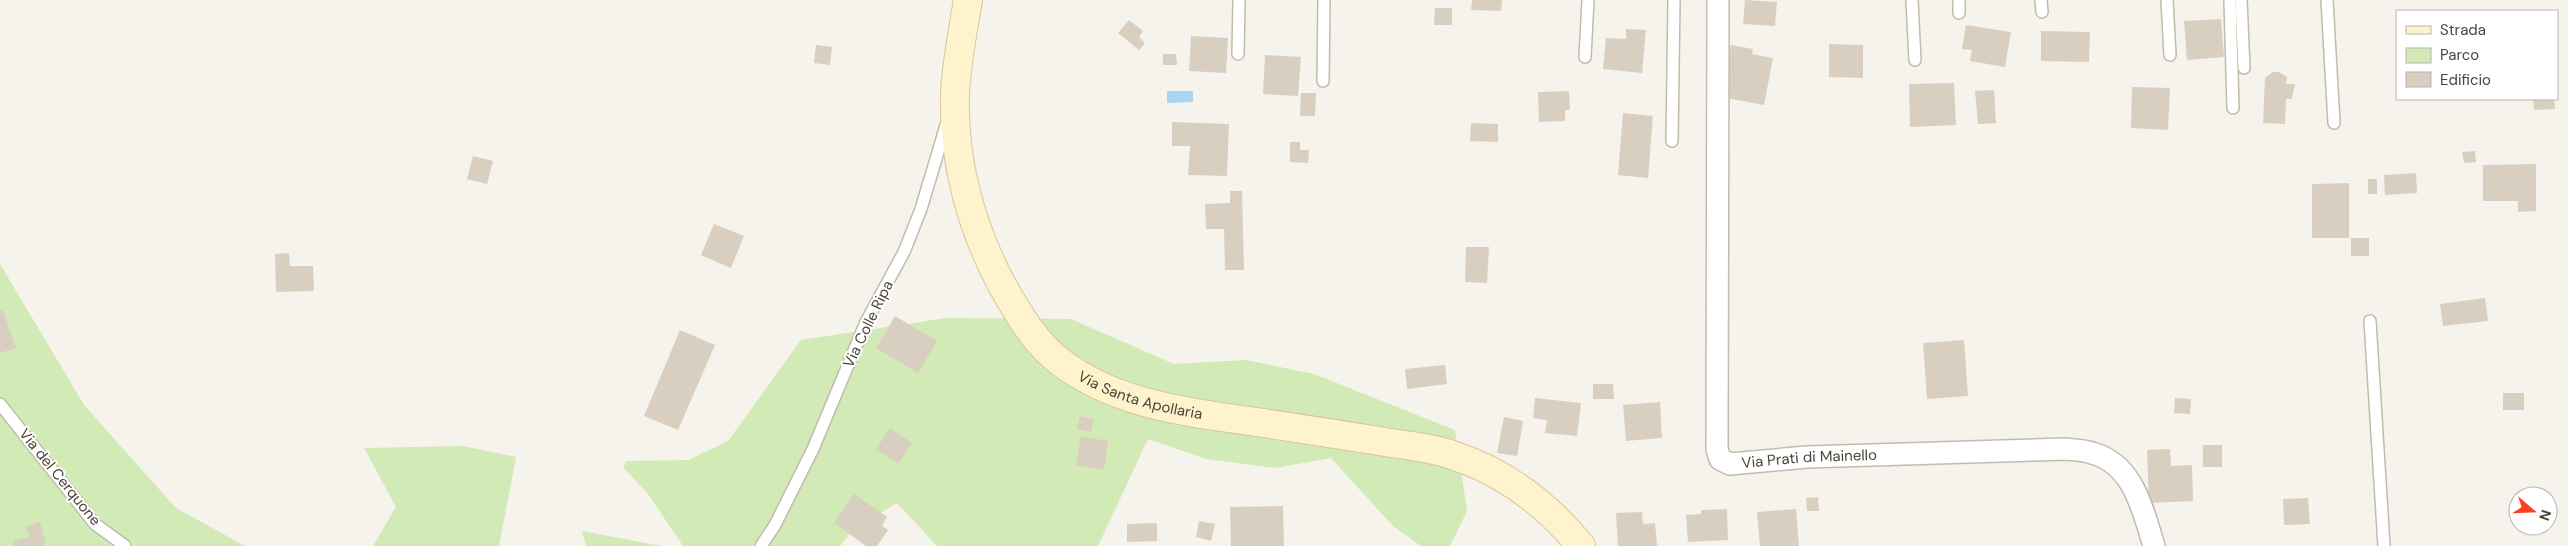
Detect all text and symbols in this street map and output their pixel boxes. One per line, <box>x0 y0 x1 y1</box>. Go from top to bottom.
legend <box>2396 10 2558 100</box>
text: Strada <box>2440 20 2486 40</box>
text: Parco <box>2440 45 2479 65</box>
text: Edificio <box>2440 70 2491 90</box>
street label: Via Colle Ripa <box>838 277 898 371</box>
street label: Via Santa Apollaria <box>1074 366 1204 424</box>
street label: Via del Cerquone <box>15 424 105 530</box>
street label: Via Prati di Mainello <box>1741 445 1877 473</box>
north arrow <box>2508 486 2558 536</box>
text: N <box>2535 507 2555 523</box>

